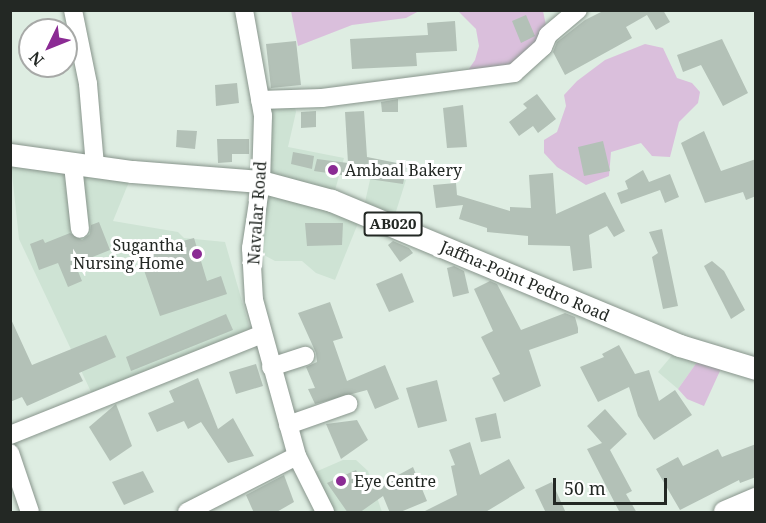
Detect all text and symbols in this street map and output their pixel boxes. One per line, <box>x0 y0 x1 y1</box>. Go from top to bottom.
north arrow <box>18 18 78 78</box>
text: N <box>24 47 49 71</box>
place label: Ambaal Bakery <box>345 160 462 180</box>
street label: Navalar Road <box>244 161 270 265</box>
marker: Ambaal Bakery <box>326 163 340 177</box>
road number: AB020 <box>363 212 423 236</box>
place label: Sugantha Nursing Home <box>73 235 184 273</box>
street label: Jaffna-Point Pedro Road <box>437 237 613 325</box>
marker: Sugantha Nursing Home <box>188 245 206 263</box>
scale bar <box>556 466 670 504</box>
place label: Eye Centre <box>354 471 436 491</box>
marker: Eye Centre <box>332 472 350 490</box>
text: 50 m <box>564 476 606 500</box>

